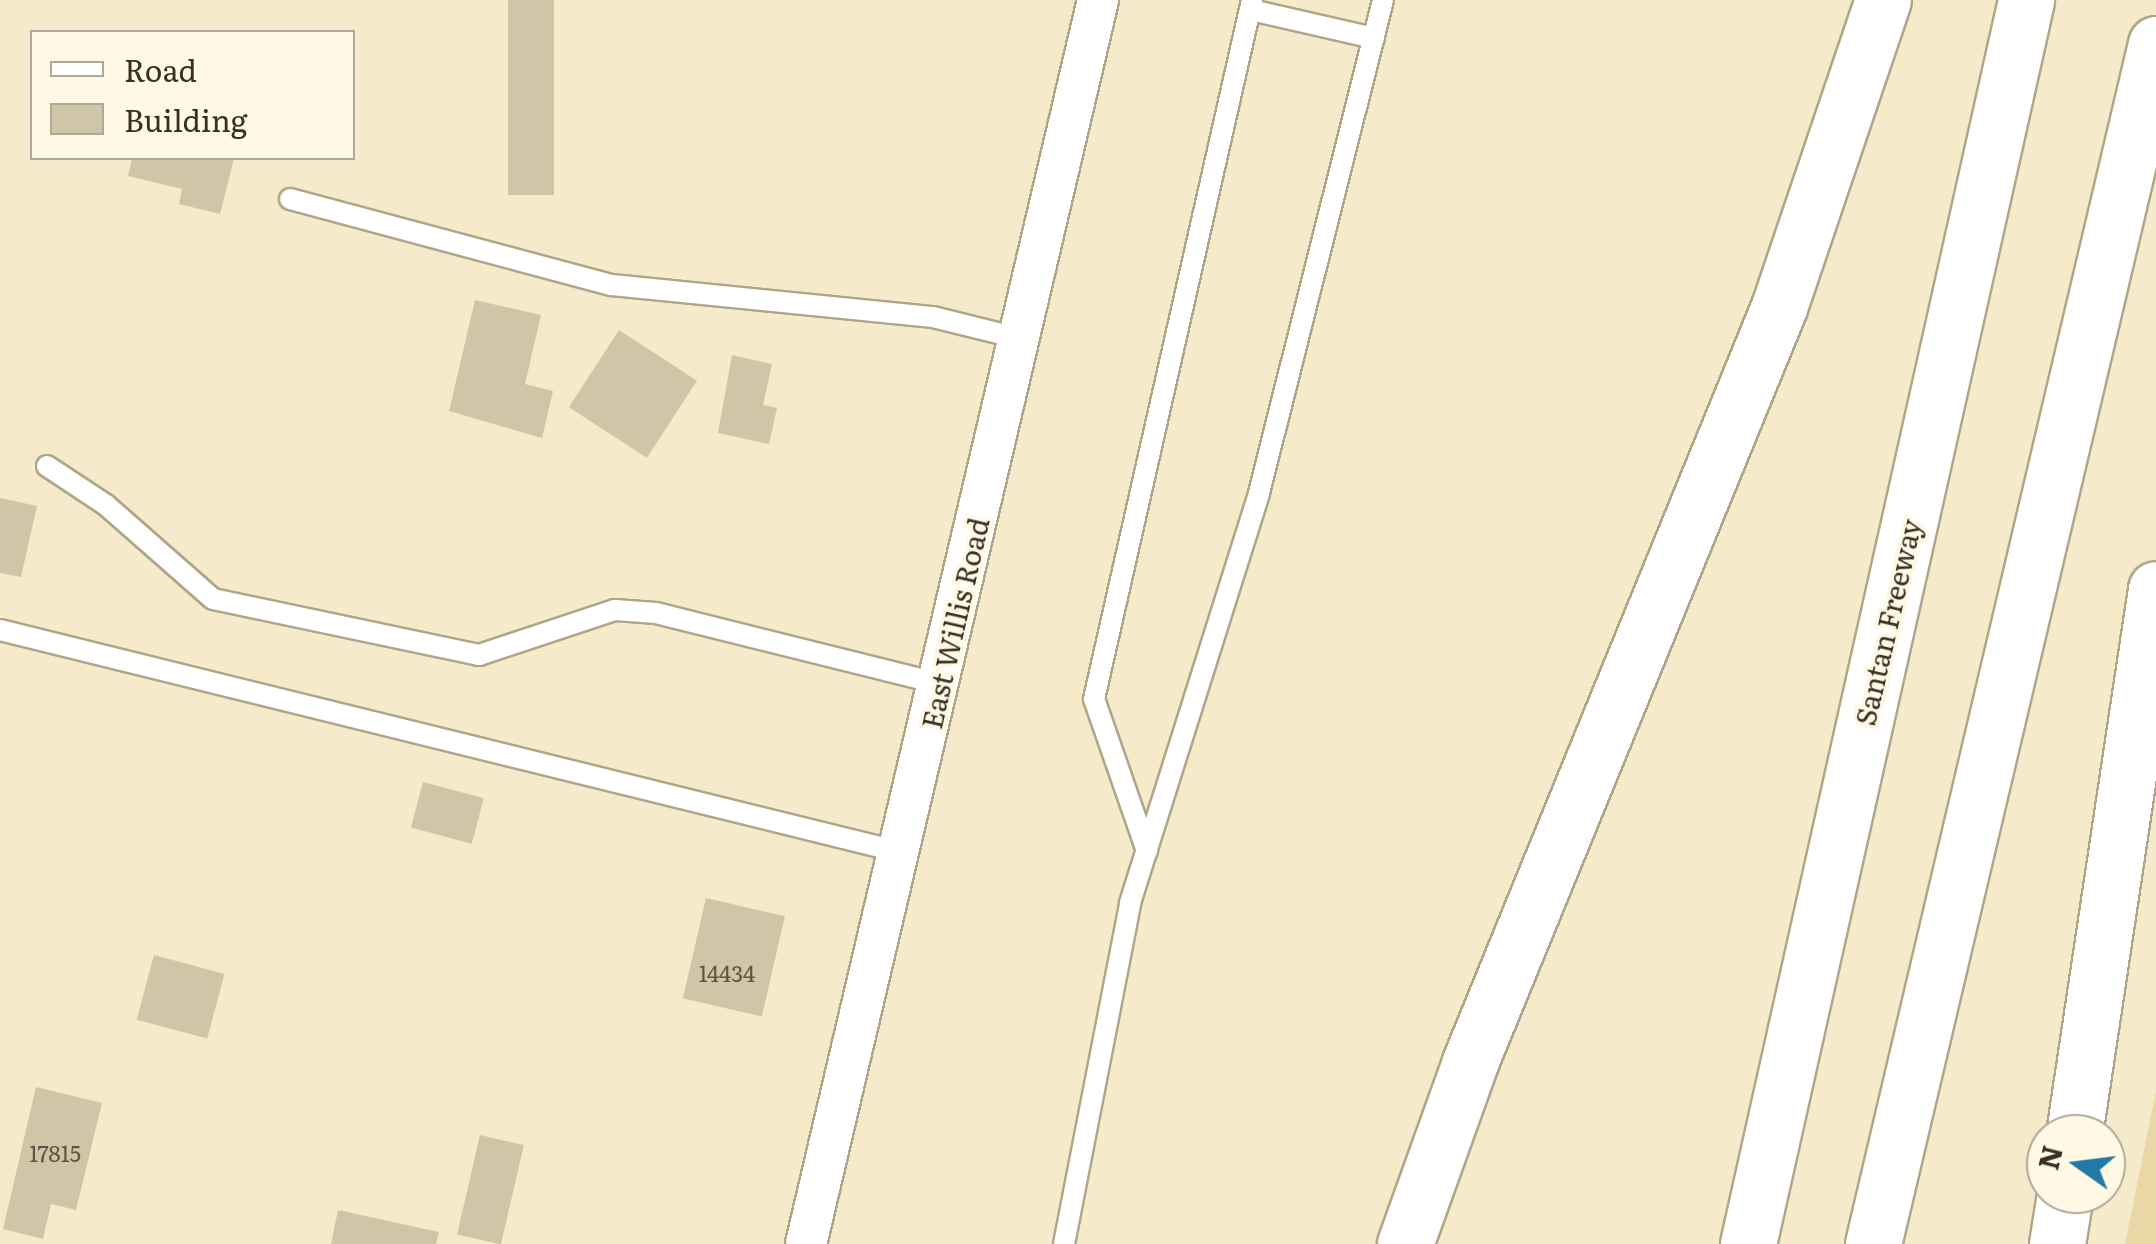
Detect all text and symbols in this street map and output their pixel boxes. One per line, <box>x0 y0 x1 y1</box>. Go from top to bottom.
legend <box>30 30 355 160</box>
text: Road <box>124 47 197 91</box>
text: Building <box>124 97 248 141</box>
street label: East Willis Road <box>913 514 995 732</box>
street label: Santan Freeway <box>1847 516 1927 728</box>
house number: 14434 <box>699 960 755 986</box>
north arrow <box>2026 1114 2126 1214</box>
house number: 17815 <box>29 1140 81 1166</box>
text: N <box>2026 1141 2072 1174</box>

